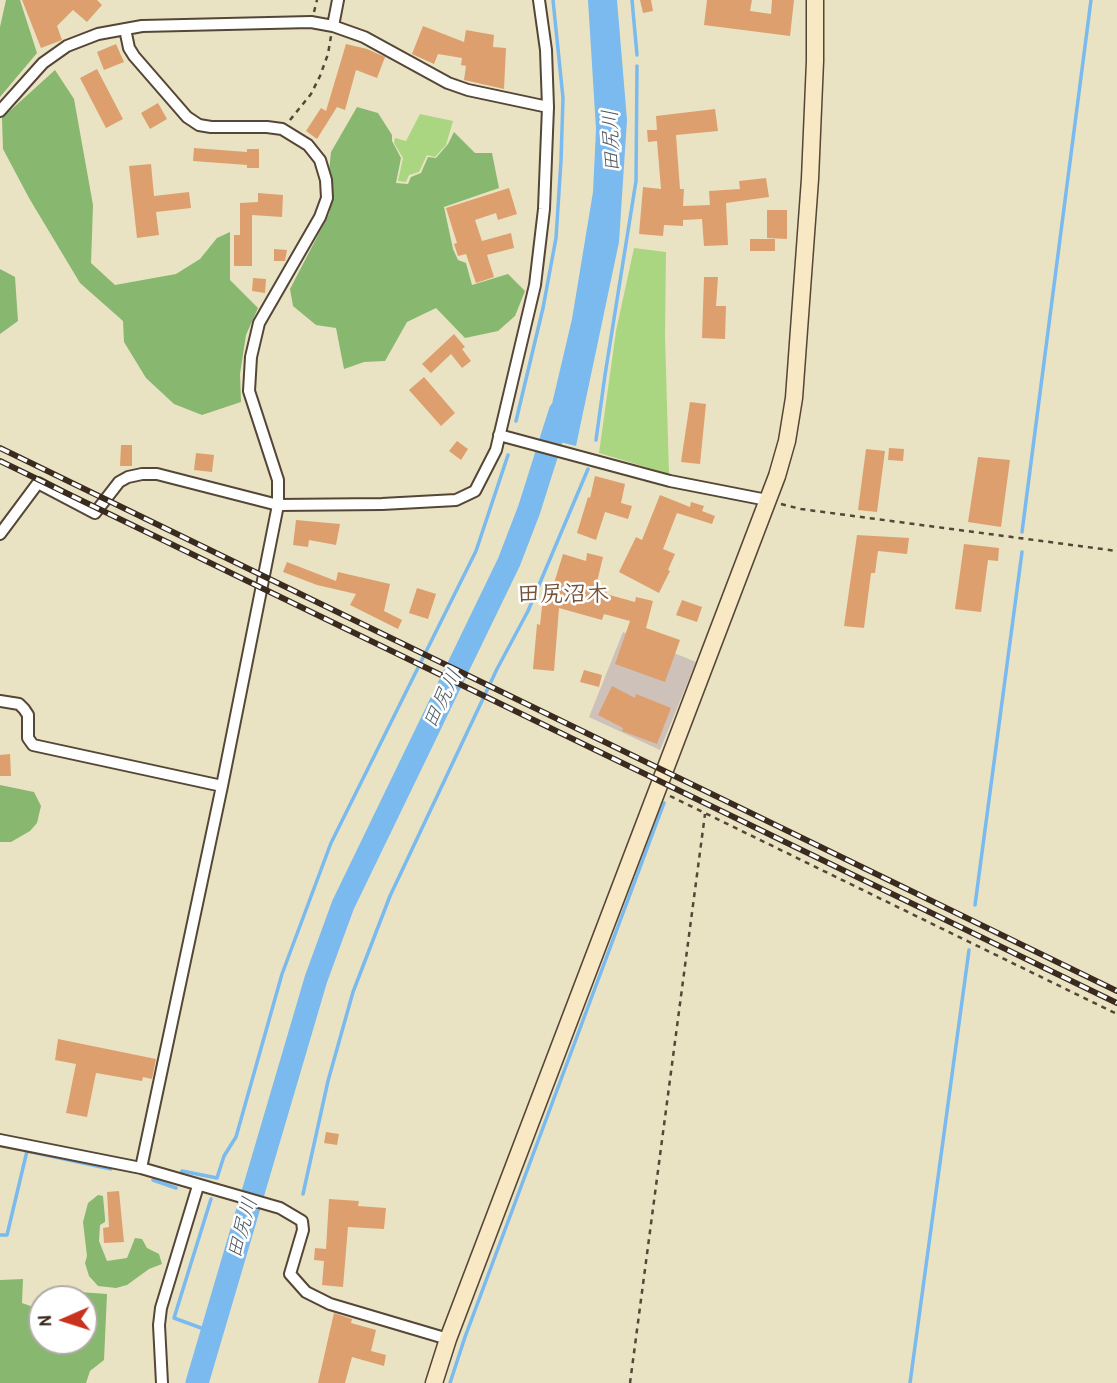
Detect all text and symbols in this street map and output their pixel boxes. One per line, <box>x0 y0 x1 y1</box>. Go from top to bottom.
water label: 田尻川 <box>598 109 626 173</box>
district label: 田尻沼木 <box>517 581 609 609</box>
water label: 田尻川 <box>418 665 468 733</box>
water label: 田尻川 <box>222 1194 264 1262</box>
north arrow <box>28 1285 98 1355</box>
text: N <box>31 1315 57 1327</box>

